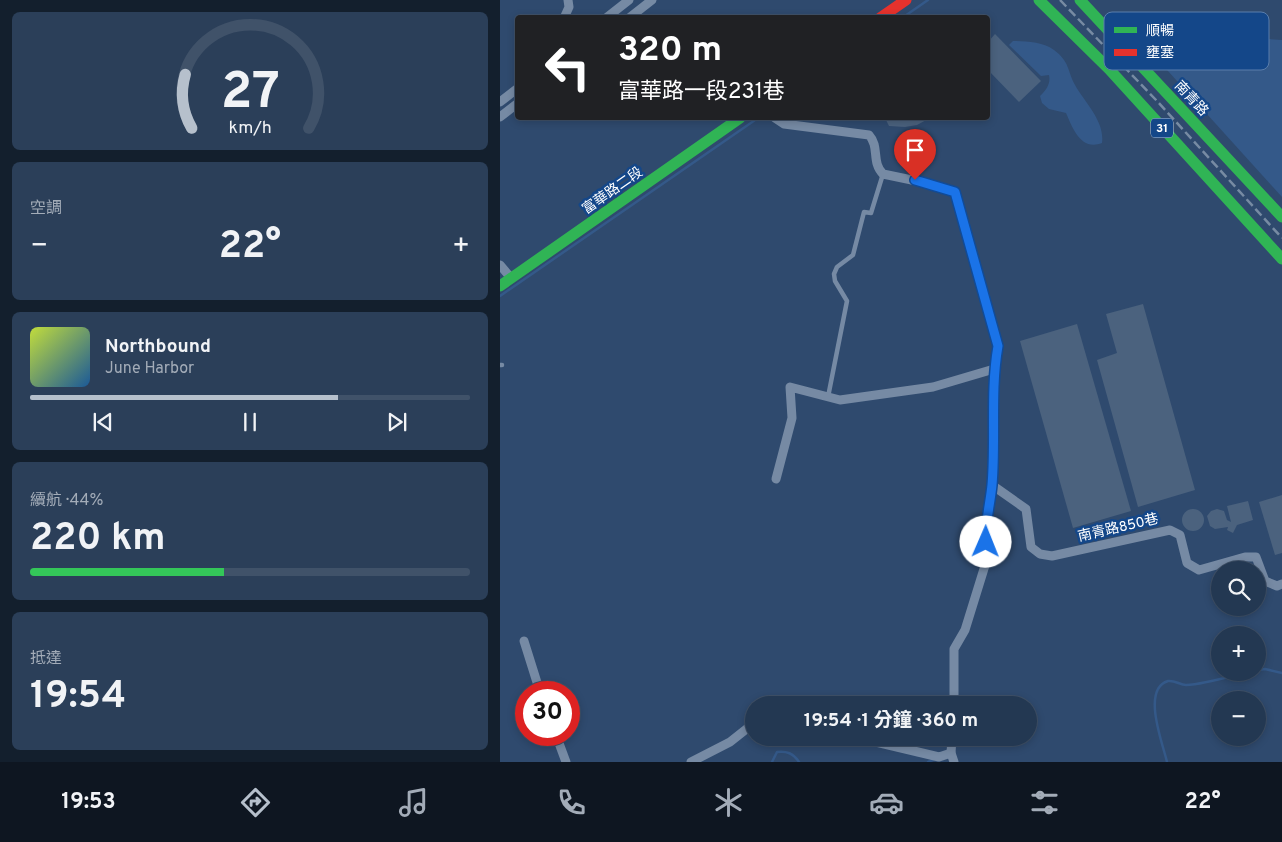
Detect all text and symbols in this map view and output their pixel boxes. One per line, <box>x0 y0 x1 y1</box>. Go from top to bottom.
legend <box>1104 12 1269 70</box>
text: 順暢 <box>1146 23 1174 40</box>
text: 320 m <box>618 29 722 73</box>
icon: left <box>535 35 600 100</box>
text: 壅塞 <box>1146 44 1174 62</box>
text: 27 <box>220 61 280 127</box>
street label: 南青路 <box>1170 78 1211 120</box>
text: 富華路一段231巷 <box>618 79 785 106</box>
text: km/h <box>228 117 272 140</box>
road number: 31 <box>1151 119 1173 138</box>
pin <box>894 129 936 180</box>
icon: arrive <box>901 136 929 164</box>
street label: 富華路二段 <box>579 164 646 218</box>
text: 空調 <box>30 199 62 219</box>
text: 22° <box>219 223 281 272</box>
text: − <box>30 229 48 265</box>
text: + <box>452 229 470 265</box>
text: Northbound <box>105 335 211 359</box>
text: June Harbor <box>105 359 194 379</box>
icon: previous <box>89 408 117 436</box>
icon: pause <box>236 408 264 436</box>
icon: next <box>383 408 411 436</box>
text: 續航 · 44% <box>30 491 103 511</box>
street label: 南青路850巷 <box>1076 511 1160 546</box>
text: 220 km <box>30 515 166 564</box>
position arrow <box>959 515 1011 567</box>
map controls <box>1211 561 1266 746</box>
button: search <box>1211 561 1266 616</box>
button: + <box>1211 626 1266 681</box>
text: 抵達 <box>30 649 62 669</box>
text: 19:54 <box>30 673 126 722</box>
speed limit sign: 30 <box>515 681 580 746</box>
button: − <box>1211 691 1266 746</box>
text: 19:54 · 1 分鐘 · 360 m <box>804 709 978 733</box>
icon: directions <box>238 785 273 820</box>
icon: music <box>396 785 431 820</box>
icon: phone <box>554 785 589 820</box>
icon: climate <box>711 785 746 820</box>
icon: car <box>869 785 904 820</box>
icon: filters <box>1027 785 1062 820</box>
text: 19:53 <box>61 789 116 816</box>
text: 22° <box>1185 789 1221 816</box>

